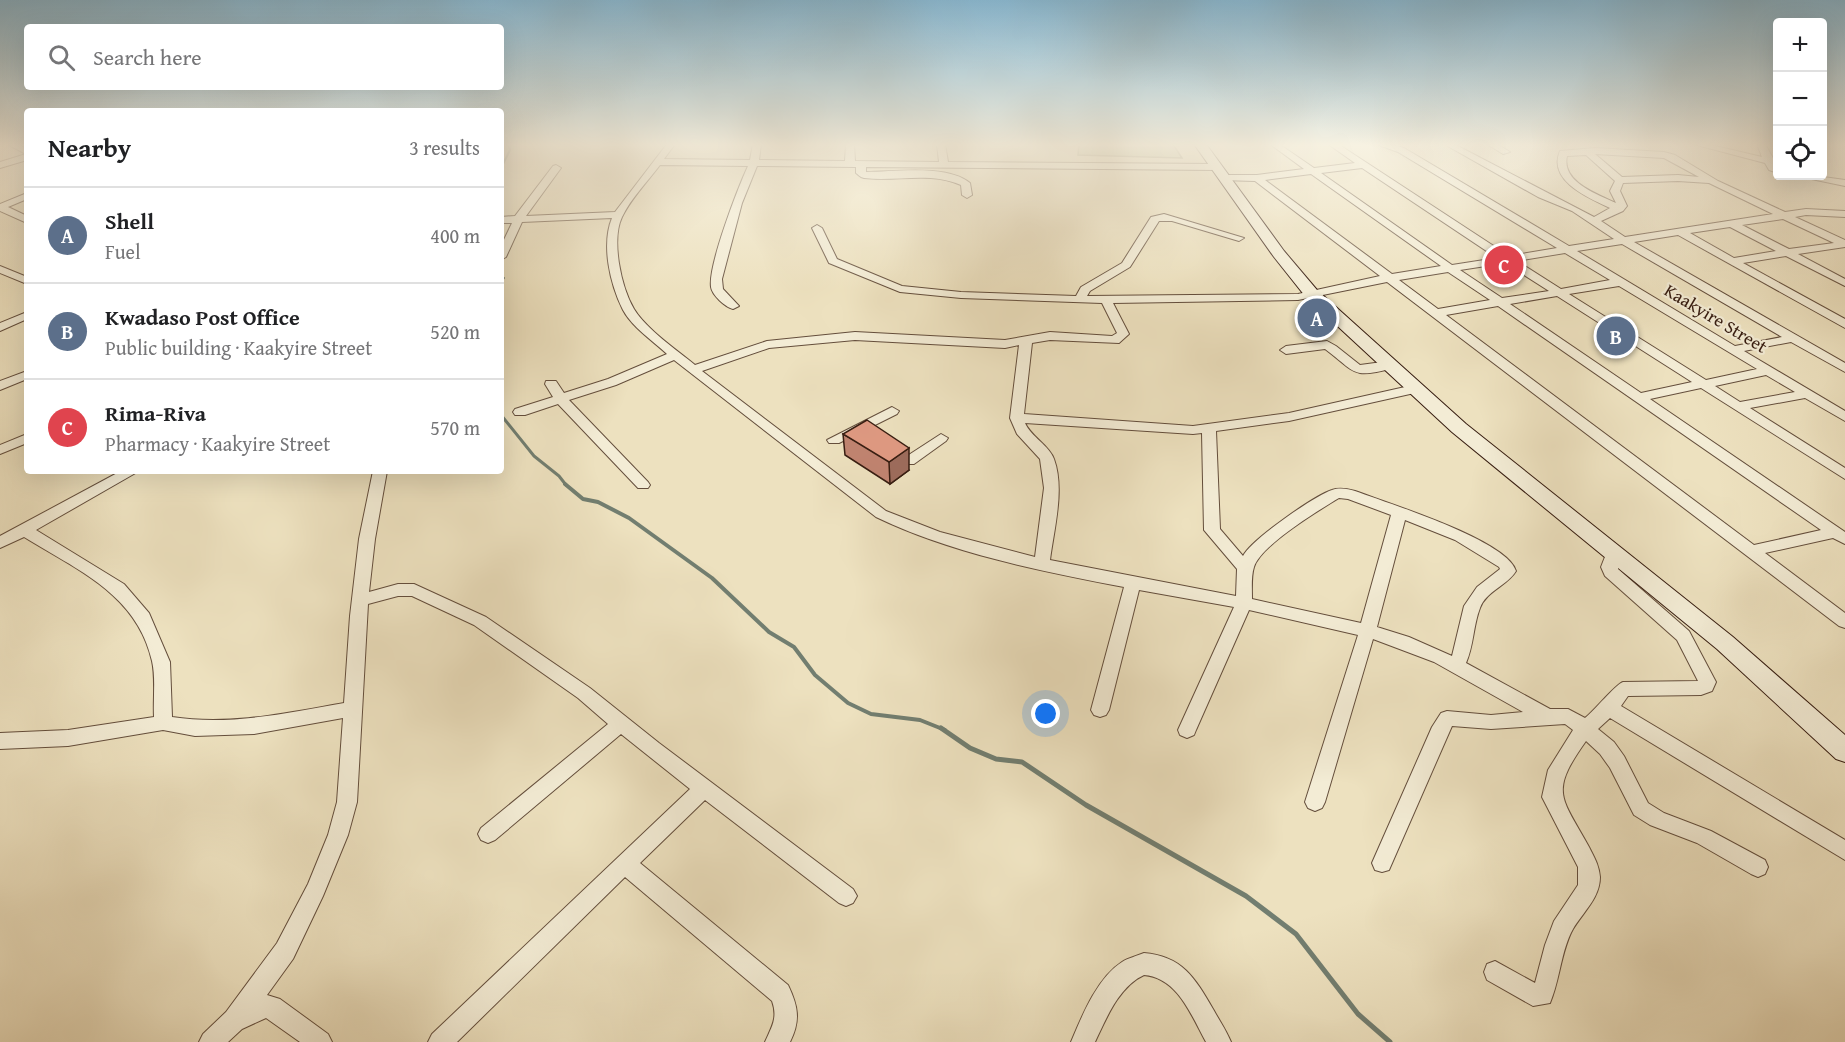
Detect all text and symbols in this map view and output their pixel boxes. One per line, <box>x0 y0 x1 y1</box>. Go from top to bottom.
map controls <box>1773 18 1827 180</box>
button: + <box>1773 18 1827 72</box>
search box <box>24 24 504 90</box>
icon: search <box>45 41 78 74</box>
text: Search here <box>93 41 202 73</box>
button: − <box>1773 72 1827 126</box>
button: locate <box>1773 126 1827 180</box>
text: Nearby <box>48 128 131 167</box>
text: 3 results <box>409 133 480 162</box>
text: Shell <box>105 205 154 237</box>
text: A <box>61 221 74 250</box>
text: 400 m <box>430 221 480 250</box>
text: Fuel <box>105 237 141 266</box>
pin: C <box>1484 242 1524 288</box>
street label: Kaakyire Street <box>1659 277 1773 360</box>
pin: A <box>1298 296 1336 340</box>
text: Kwadaso Post Office <box>105 301 300 333</box>
pin: B <box>1596 314 1636 358</box>
text: B <box>61 317 74 346</box>
text: 520 m <box>430 317 480 346</box>
text: Public building · Kaakyire Street <box>105 333 372 362</box>
text: Rima-Riva <box>105 397 206 429</box>
text: C <box>62 413 73 442</box>
text: 570 m <box>430 413 480 442</box>
text: Pharmacy · Kaakyire Street <box>105 429 330 458</box>
your location <box>1031 699 1060 728</box>

